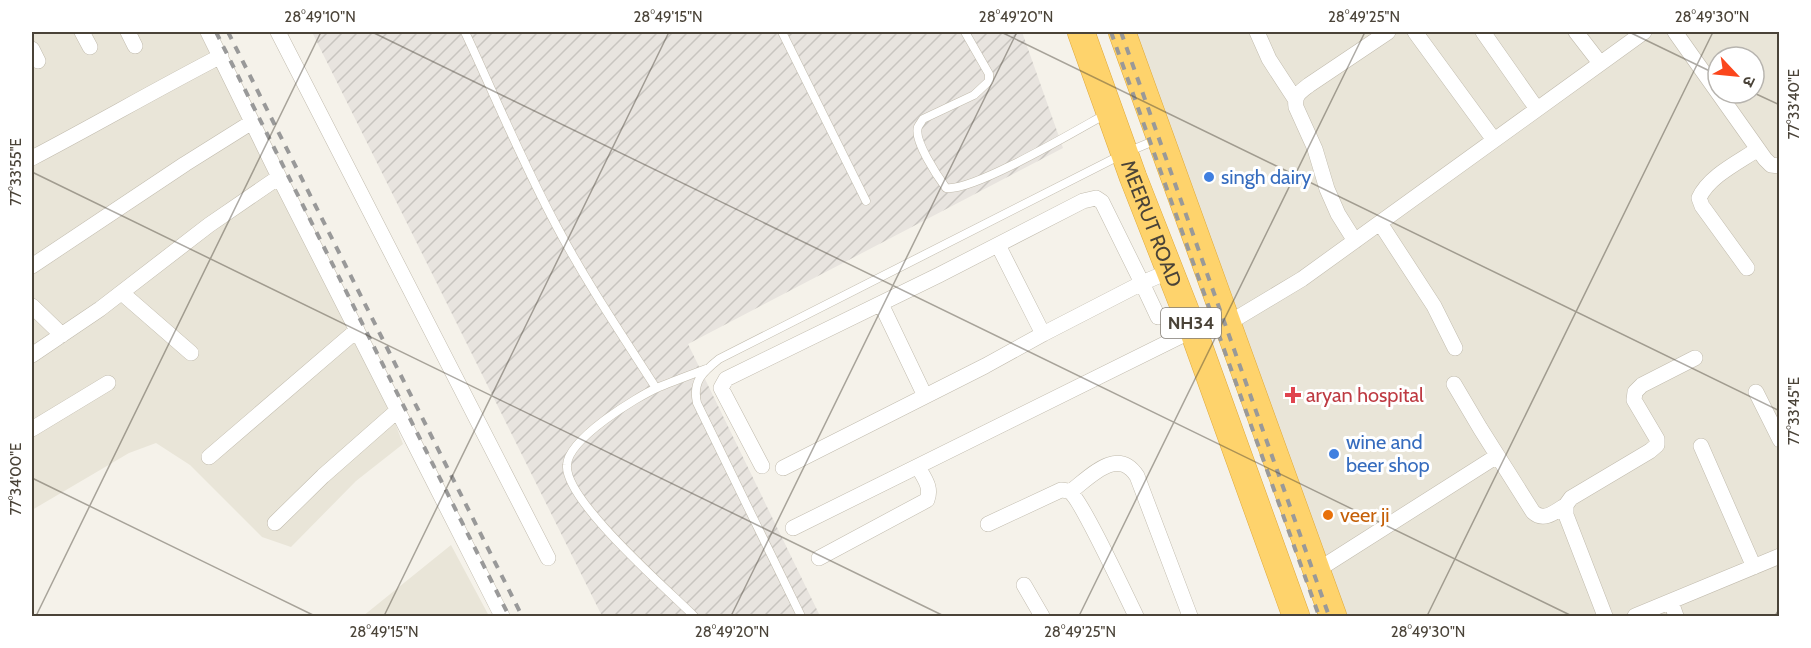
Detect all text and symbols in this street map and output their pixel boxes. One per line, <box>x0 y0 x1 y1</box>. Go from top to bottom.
text: 28°49'10"N <box>284 8 356 26</box>
text: 28°49'15"N <box>633 8 703 26</box>
text: 28°49'20"N <box>979 8 1053 26</box>
text: 28°49'25"N <box>1328 8 1400 26</box>
text: 28°49'30"N <box>1675 8 1749 26</box>
north arrow <box>1706 45 1766 105</box>
text: 77°33'40"E <box>1785 69 1803 139</box>
text: उ <box>1738 73 1760 90</box>
text: 77°33'55"E <box>7 138 25 206</box>
street label: MEERUT ROAD <box>1116 157 1187 290</box>
place label: singh dairy <box>1221 165 1311 189</box>
marker: singh dairy <box>1202 170 1216 184</box>
road number: NH34 <box>1161 308 1221 338</box>
text: 77°33'45"E <box>1785 377 1803 445</box>
place label: aryan hospital <box>1306 383 1424 407</box>
marker: aryan hospital <box>1284 386 1302 404</box>
place label: wine and beer shop <box>1346 430 1430 477</box>
text: 77°34'00"E <box>7 443 25 515</box>
marker: wine and beer shop <box>1327 447 1341 461</box>
place label: veer ji <box>1340 503 1389 527</box>
marker: veer ji <box>1321 508 1335 522</box>
text: 28°49'15"N <box>349 623 419 641</box>
text: 28°49'20"N <box>695 623 769 641</box>
text: 28°49'25"N <box>1044 623 1116 641</box>
text: 28°49'30"N <box>1391 623 1465 641</box>

